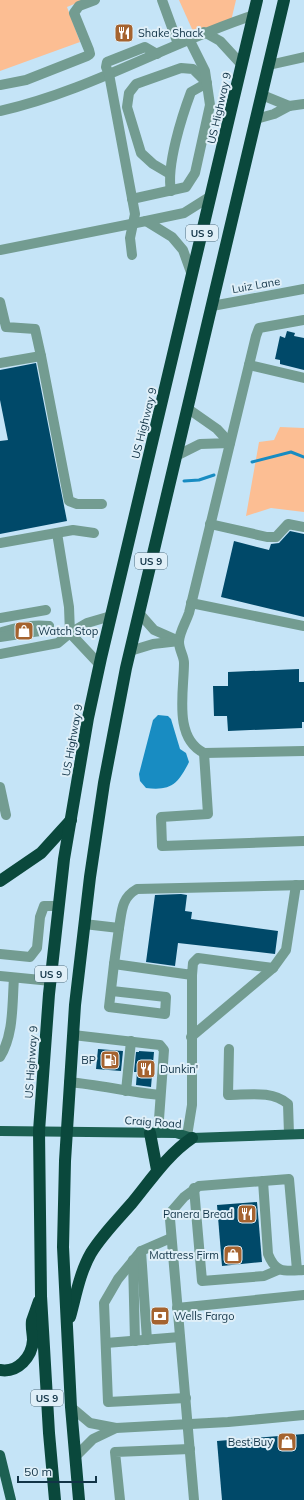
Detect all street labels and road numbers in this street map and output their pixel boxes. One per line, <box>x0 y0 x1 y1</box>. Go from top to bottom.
street label: US Highway 9 <box>204 71 234 145</box>
road number: US 9 <box>186 225 218 241</box>
street label: Luiz Lane <box>231 274 281 296</box>
street label: US Highway 9 <box>128 386 160 460</box>
road number: US 9 <box>135 553 167 569</box>
street label: US Highway 9 <box>59 703 85 777</box>
road number: US 9 <box>35 966 67 982</box>
street label: US Highway 9 <box>21 1025 41 1099</box>
street label: Craig Road <box>124 1113 182 1131</box>
road number: US 9 <box>31 1390 63 1406</box>

